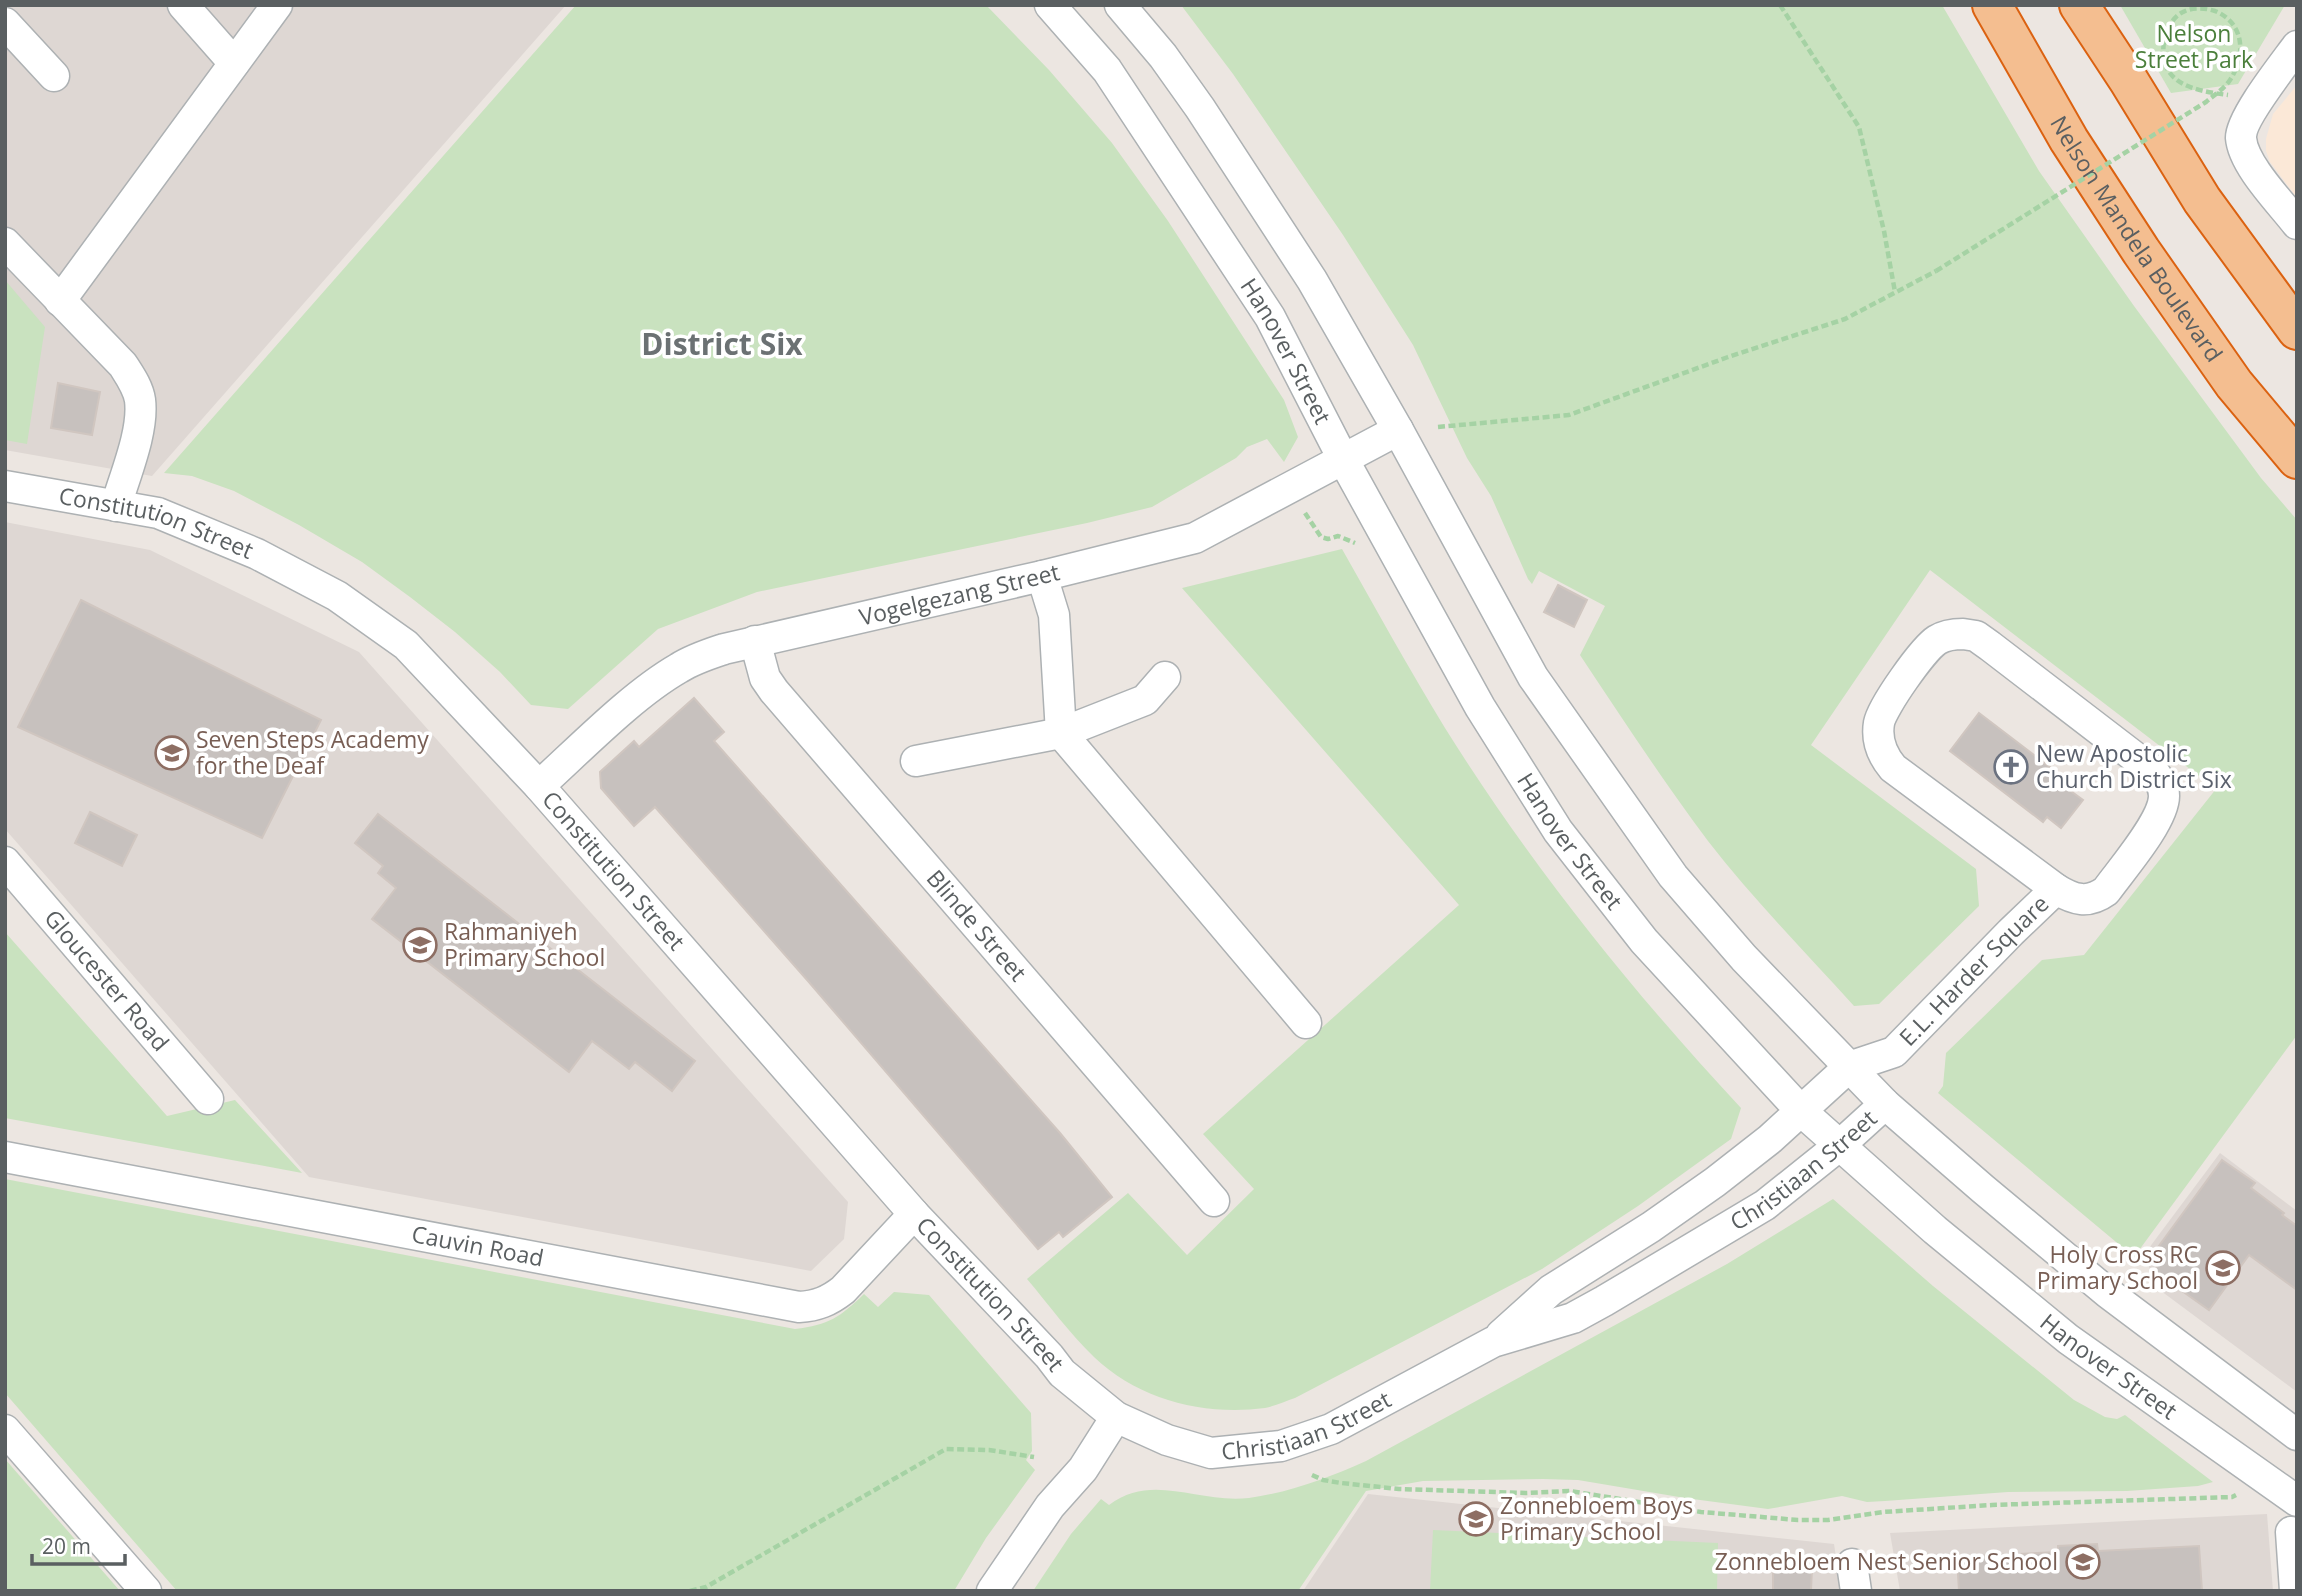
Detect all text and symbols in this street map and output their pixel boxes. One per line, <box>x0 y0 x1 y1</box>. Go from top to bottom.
park label: Nelson Street Park <box>2135 17 2253 75</box>
street label: Nelson Mandela Boulevard <box>2044 110 2231 368</box>
street label: Hanover Street <box>1234 272 1339 429</box>
district label: District Six <box>641 323 803 364</box>
street label: Constitution Street <box>57 479 258 566</box>
street label: Vogelgezang Street <box>856 555 1063 632</box>
place label: Seven Steps Academy for the Deaf <box>196 723 429 781</box>
school or university icon: Seven Steps Academy for the Deaf <box>153 734 191 772</box>
place label: New Apostolic Church District Six <box>2036 737 2232 795</box>
church icon: New Apostolic Church District Six <box>1992 748 2030 786</box>
street label: Hanover Street <box>1510 766 1631 916</box>
street label: Constitution Street <box>535 784 693 957</box>
street label: Blinde Street <box>920 862 1034 988</box>
street label: E.L. Harder Square <box>1892 887 2055 1052</box>
street label: Gloucester Road <box>38 902 177 1057</box>
place label: Rahmaniyeh Primary School <box>444 915 605 973</box>
school or university icon: Rahmaniyeh Primary School <box>401 926 439 964</box>
street label: Christiaan Street <box>1724 1102 1883 1237</box>
street label: Constitution Street <box>910 1209 1072 1378</box>
street label: Cauvin Road <box>409 1217 546 1273</box>
place label: Holy Cross RC Primary School <box>2037 1238 2198 1296</box>
school or university icon: Holy Cross RC Primary School <box>2204 1249 2242 1287</box>
street label: Hanover Street <box>2034 1306 2184 1426</box>
street label: Christiaan Street <box>1220 1383 1396 1467</box>
place label: Zonnebloem Boys Primary School <box>1500 1489 1693 1547</box>
school or university icon: Zonnebloem Boys Primary School <box>1457 1500 1495 1538</box>
scale bar <box>32 1522 124 1566</box>
text: 20 m <box>42 1532 91 1560</box>
school or university icon: Zonnebloem Nest Senior School <box>2064 1543 2102 1581</box>
place label: Zonnebloem Nest Senior School <box>1715 1545 2058 1577</box>

